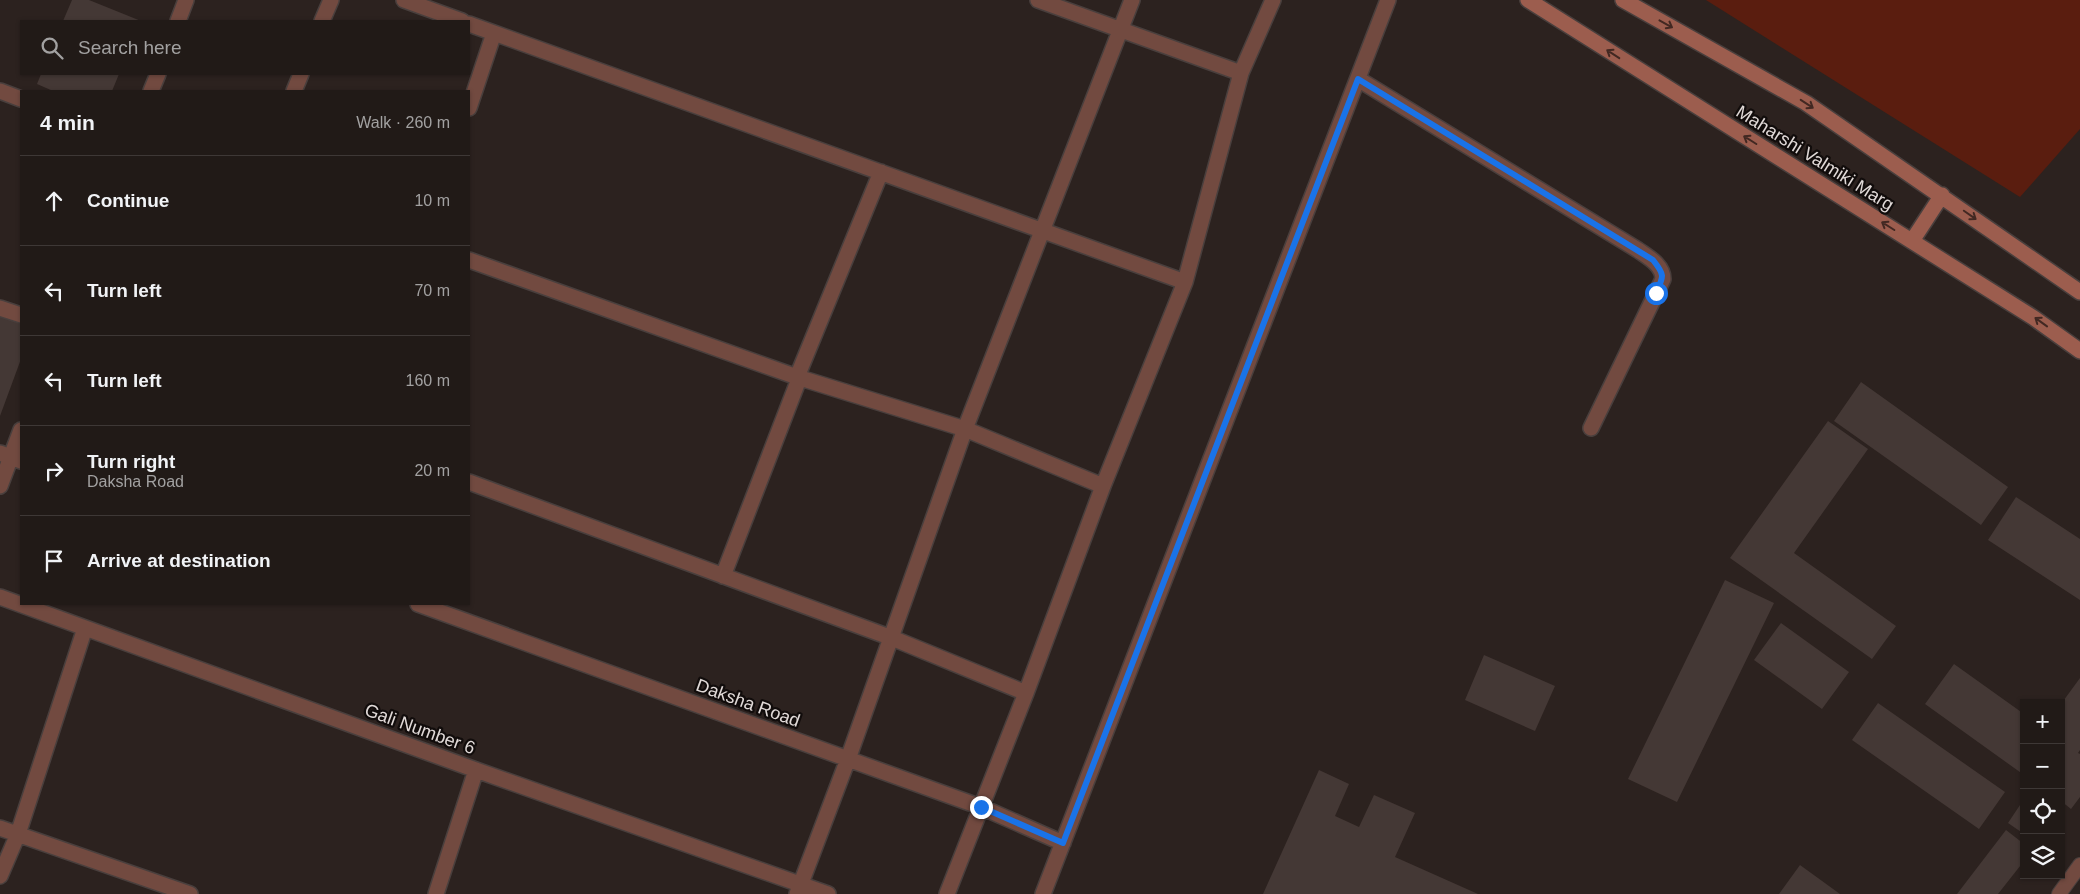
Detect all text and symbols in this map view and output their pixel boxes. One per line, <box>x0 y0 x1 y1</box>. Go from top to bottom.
one-way arrow <box>1658 19 1672 29</box>
search box <box>20 20 470 75</box>
icon: search <box>38 34 66 62</box>
text: Search here <box>78 37 182 58</box>
one-way arrow <box>1606 49 1620 59</box>
one-way arrow <box>1800 99 1814 109</box>
street label: Maharshi Valmiki Marg <box>1733 101 1897 215</box>
text: 4 min <box>40 111 95 134</box>
text: Walk · 260 m <box>356 114 450 131</box>
one-way arrow <box>1744 135 1758 145</box>
icon: ahead <box>40 187 68 215</box>
text: Continue <box>87 190 169 211</box>
text: 10 m <box>414 192 450 209</box>
one-way arrow <box>1963 210 1977 220</box>
one-way arrow <box>1882 221 1896 231</box>
icon: left <box>40 277 68 305</box>
text: Turn left <box>87 280 162 301</box>
text: 70 m <box>414 282 450 299</box>
route start <box>1645 282 1668 305</box>
one-way arrow <box>2034 317 2048 327</box>
icon: left <box>40 367 68 395</box>
text: Turn left <box>87 370 162 391</box>
text: 160 m <box>406 372 450 389</box>
text: Turn right <box>87 451 175 472</box>
icon: right <box>40 457 68 485</box>
text: 20 m <box>414 462 450 479</box>
text: Daksha Road <box>87 473 184 490</box>
icon: arrive <box>40 547 68 575</box>
text: Arrive at destination <box>87 550 271 571</box>
street label: Daksha Road <box>693 675 803 731</box>
map controls <box>2020 699 2065 879</box>
button: + <box>2020 699 2065 744</box>
street label: Gali Number 6 <box>362 700 478 758</box>
button: − <box>2020 744 2065 789</box>
button: locate <box>2020 789 2065 834</box>
route end <box>970 796 993 819</box>
button: layers <box>2020 834 2065 879</box>

